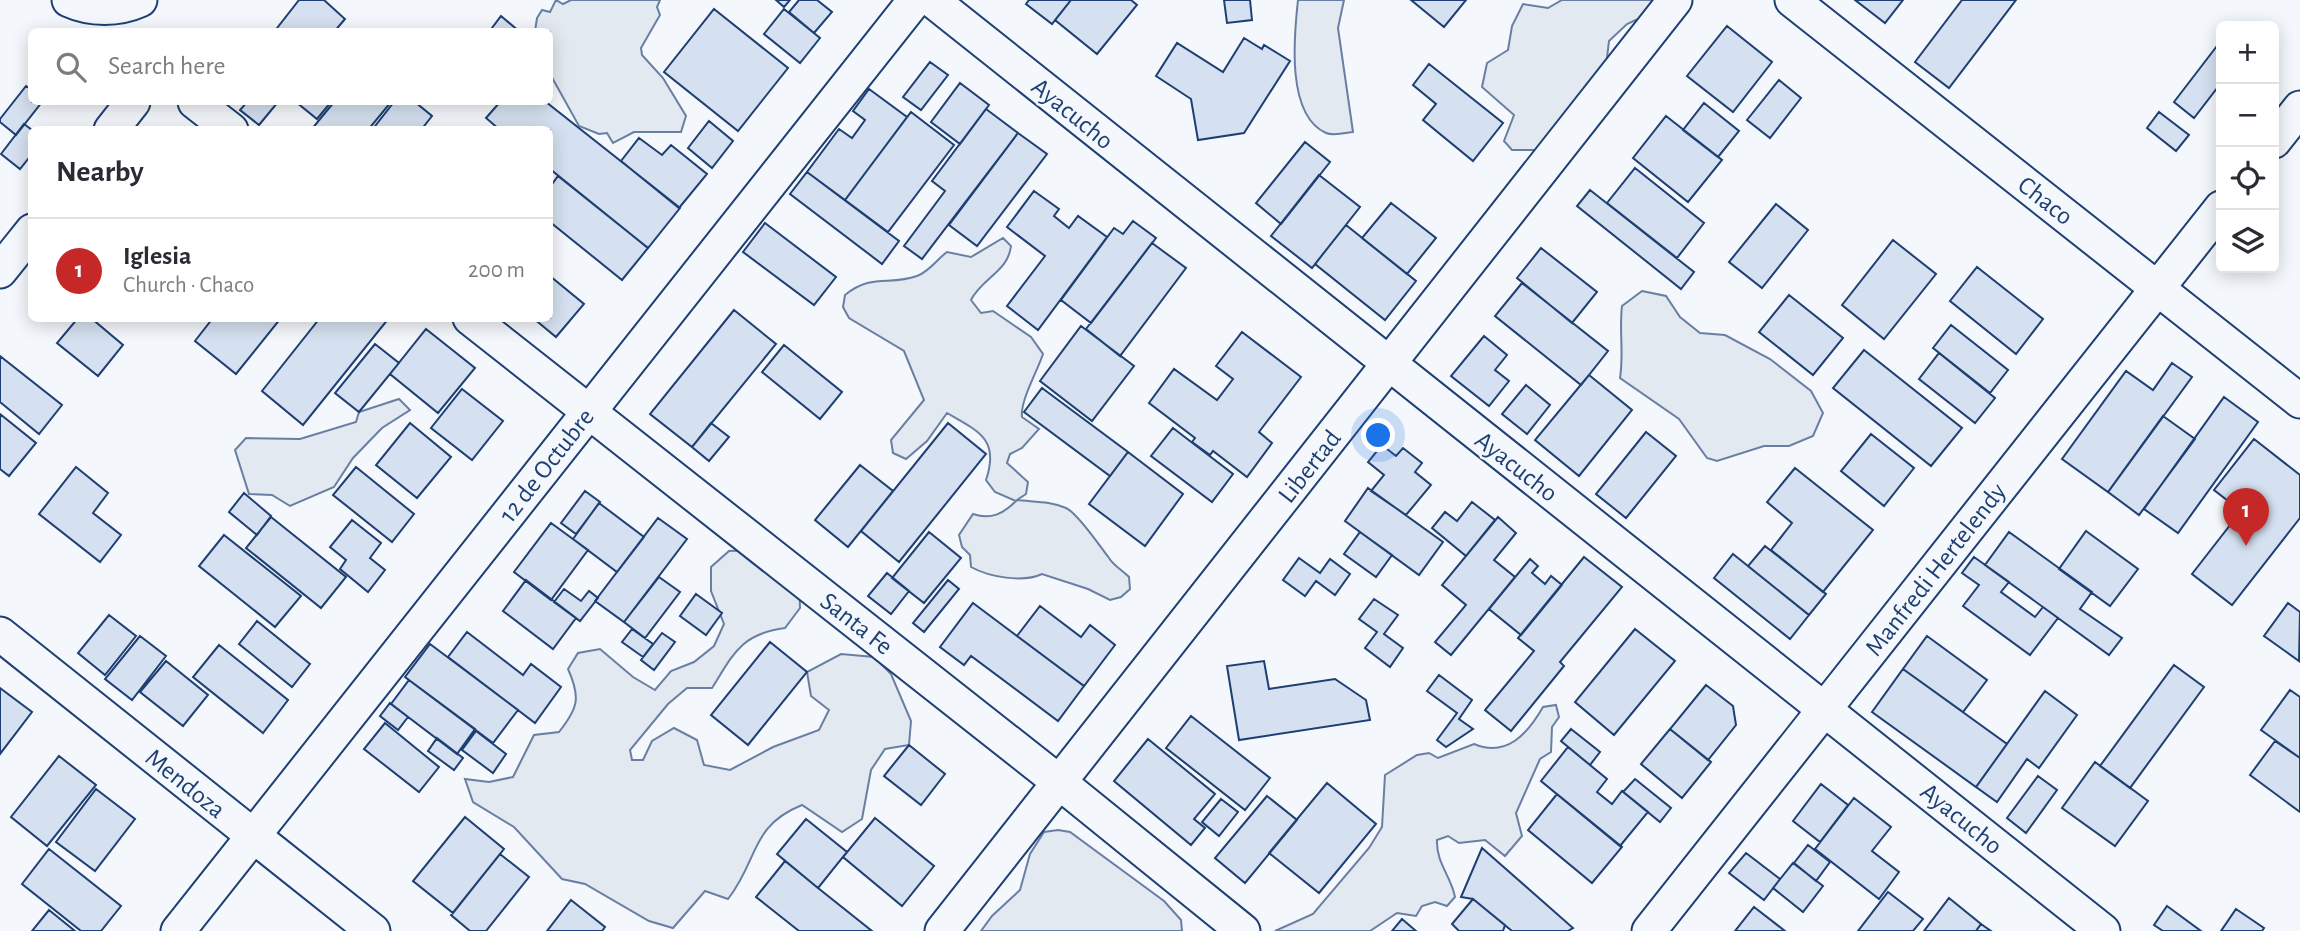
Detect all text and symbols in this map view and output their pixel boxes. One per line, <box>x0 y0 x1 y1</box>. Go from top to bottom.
map controls <box>2216 21 2279 273</box>
button: + <box>2216 21 2279 84</box>
search box <box>28 28 553 105</box>
icon: search <box>52 48 90 86</box>
text: Search here <box>108 53 226 79</box>
street label: Ayacucho <box>1027 73 1118 154</box>
button: − <box>2216 84 2279 147</box>
button: locate <box>2216 147 2279 210</box>
text: Nearby <box>56 157 144 187</box>
street label: Chaco <box>2013 172 2078 230</box>
button: layers <box>2216 210 2279 273</box>
text: Iglesia <box>123 243 192 269</box>
text: 1 <box>75 259 83 282</box>
text: 200 m <box>468 259 525 282</box>
text: Church · Chaco <box>123 274 254 297</box>
street label: 12 de Octubre <box>495 404 599 527</box>
your location <box>1361 418 1395 452</box>
street label: Libertad <box>1273 425 1346 508</box>
street label: Ayacucho <box>1470 427 1563 507</box>
street label: Manfredi Hertelendy <box>1860 478 2011 661</box>
pin: 1 <box>2223 488 2269 546</box>
street label: Santa Fe <box>815 588 897 660</box>
street label: Mendoza <box>141 744 230 823</box>
street label: Ayacucho <box>1916 778 2007 859</box>

